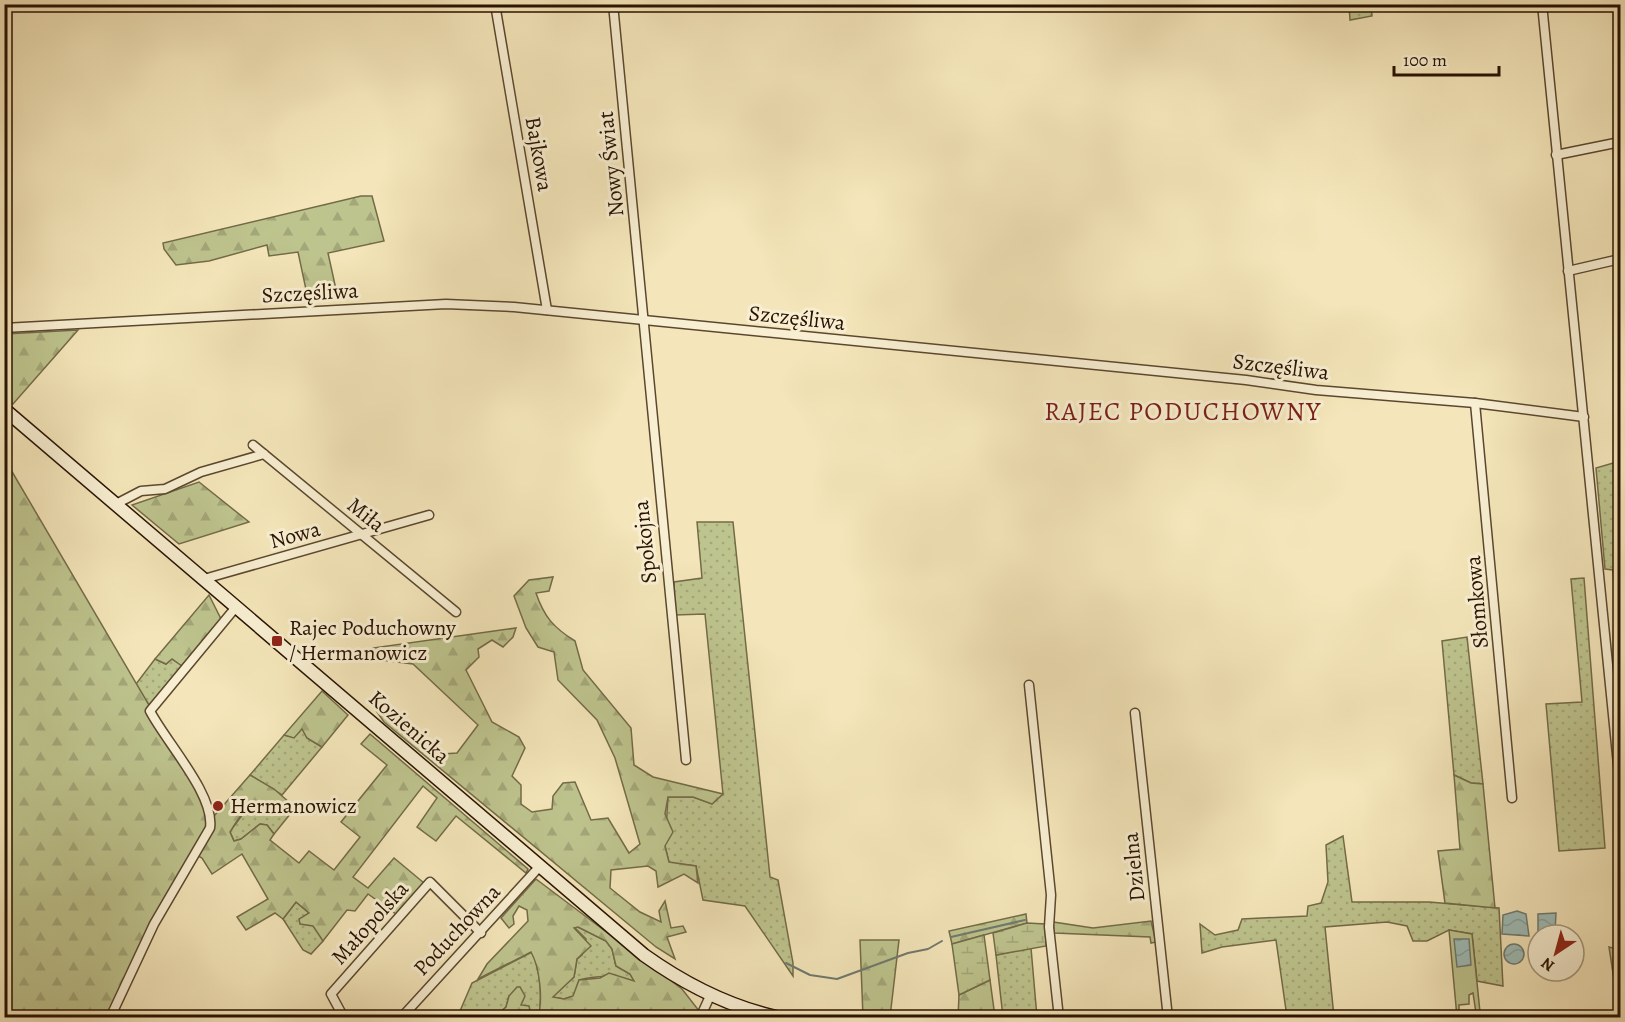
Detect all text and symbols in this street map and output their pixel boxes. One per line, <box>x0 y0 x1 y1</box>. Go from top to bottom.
scale bar <box>1394 39 1499 77</box>
text: 100 m <box>1403 48 1447 72</box>
street label: Nowy Świat <box>591 110 631 218</box>
street label: Bajkowa <box>518 114 560 194</box>
street label: Szczęśliwa <box>261 275 360 311</box>
street label: Szczęśliwa <box>747 298 847 338</box>
street label: Szczęśliwa <box>1231 346 1332 388</box>
district label: RAJEC PODUCHOWNY <box>1044 394 1322 429</box>
street label: Miła <box>341 491 392 540</box>
street label: Spokojna <box>626 498 664 585</box>
street label: Nowa <box>266 514 324 556</box>
street label: Słomkowa <box>1458 554 1496 650</box>
place label: Rajec Poduchowny / Hermanowicz <box>289 613 456 668</box>
marker: Rajec Poduchowny / Hermanowicz <box>270 634 284 648</box>
street label: Kozienicka <box>362 683 457 771</box>
place label: Hermanowicz <box>230 791 357 821</box>
marker: Hermanowicz <box>211 799 225 813</box>
street label: Dzielna <box>1115 830 1153 903</box>
street label: Małopolska <box>324 874 416 971</box>
street label: Poduchowna <box>407 877 508 982</box>
north arrow <box>1526 923 1586 983</box>
text: N <box>1536 952 1559 977</box>

